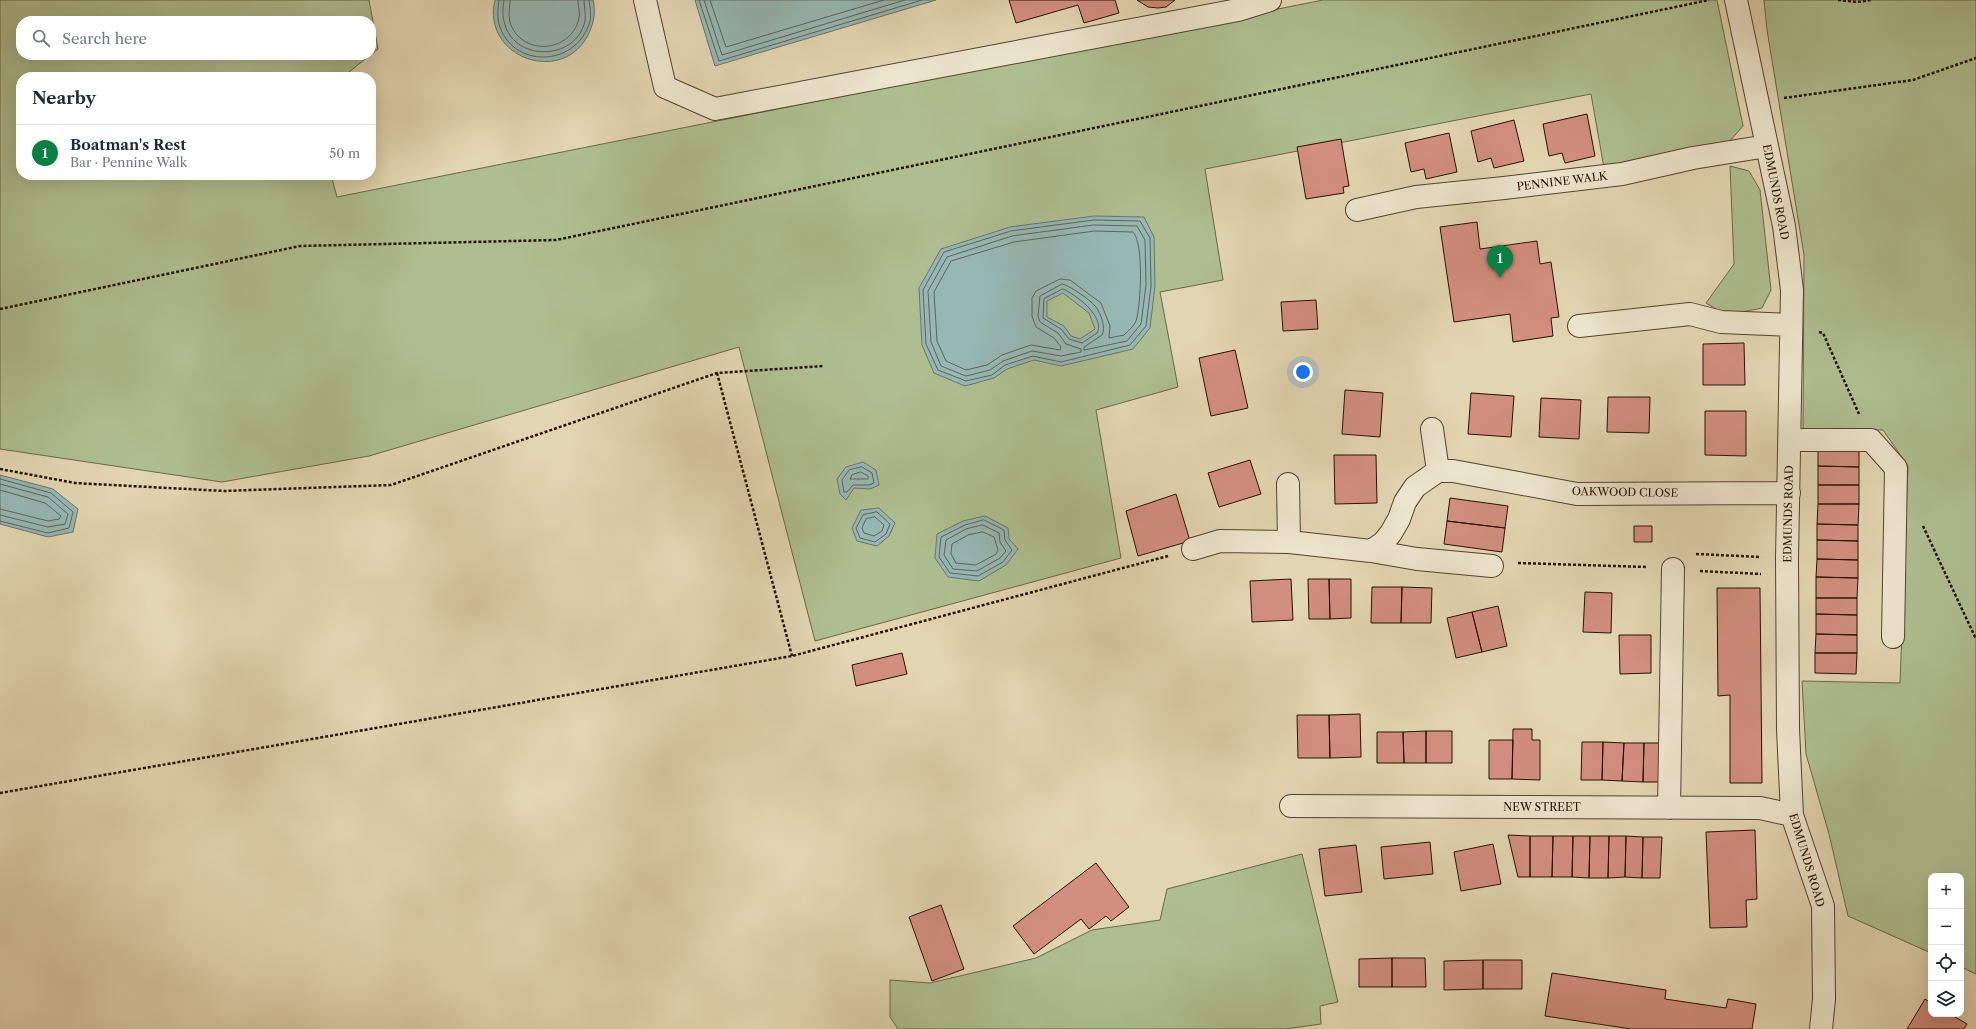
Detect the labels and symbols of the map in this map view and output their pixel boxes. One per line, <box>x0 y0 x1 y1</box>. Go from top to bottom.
street label: EDMUNDS ROAD <box>1760 143 1792 241</box>
street label: PENNINE WALK <box>1516 168 1609 194</box>
pin: 1 <box>1487 245 1513 278</box>
your location <box>1293 362 1313 382</box>
street label: EDMUNDS ROAD <box>1780 465 1796 563</box>
street label: OAKWOOD CLOSE <box>1572 484 1679 500</box>
street label: NEW STREET <box>1503 800 1581 814</box>
street label: EDMUNDS ROAD <box>1786 811 1828 909</box>

